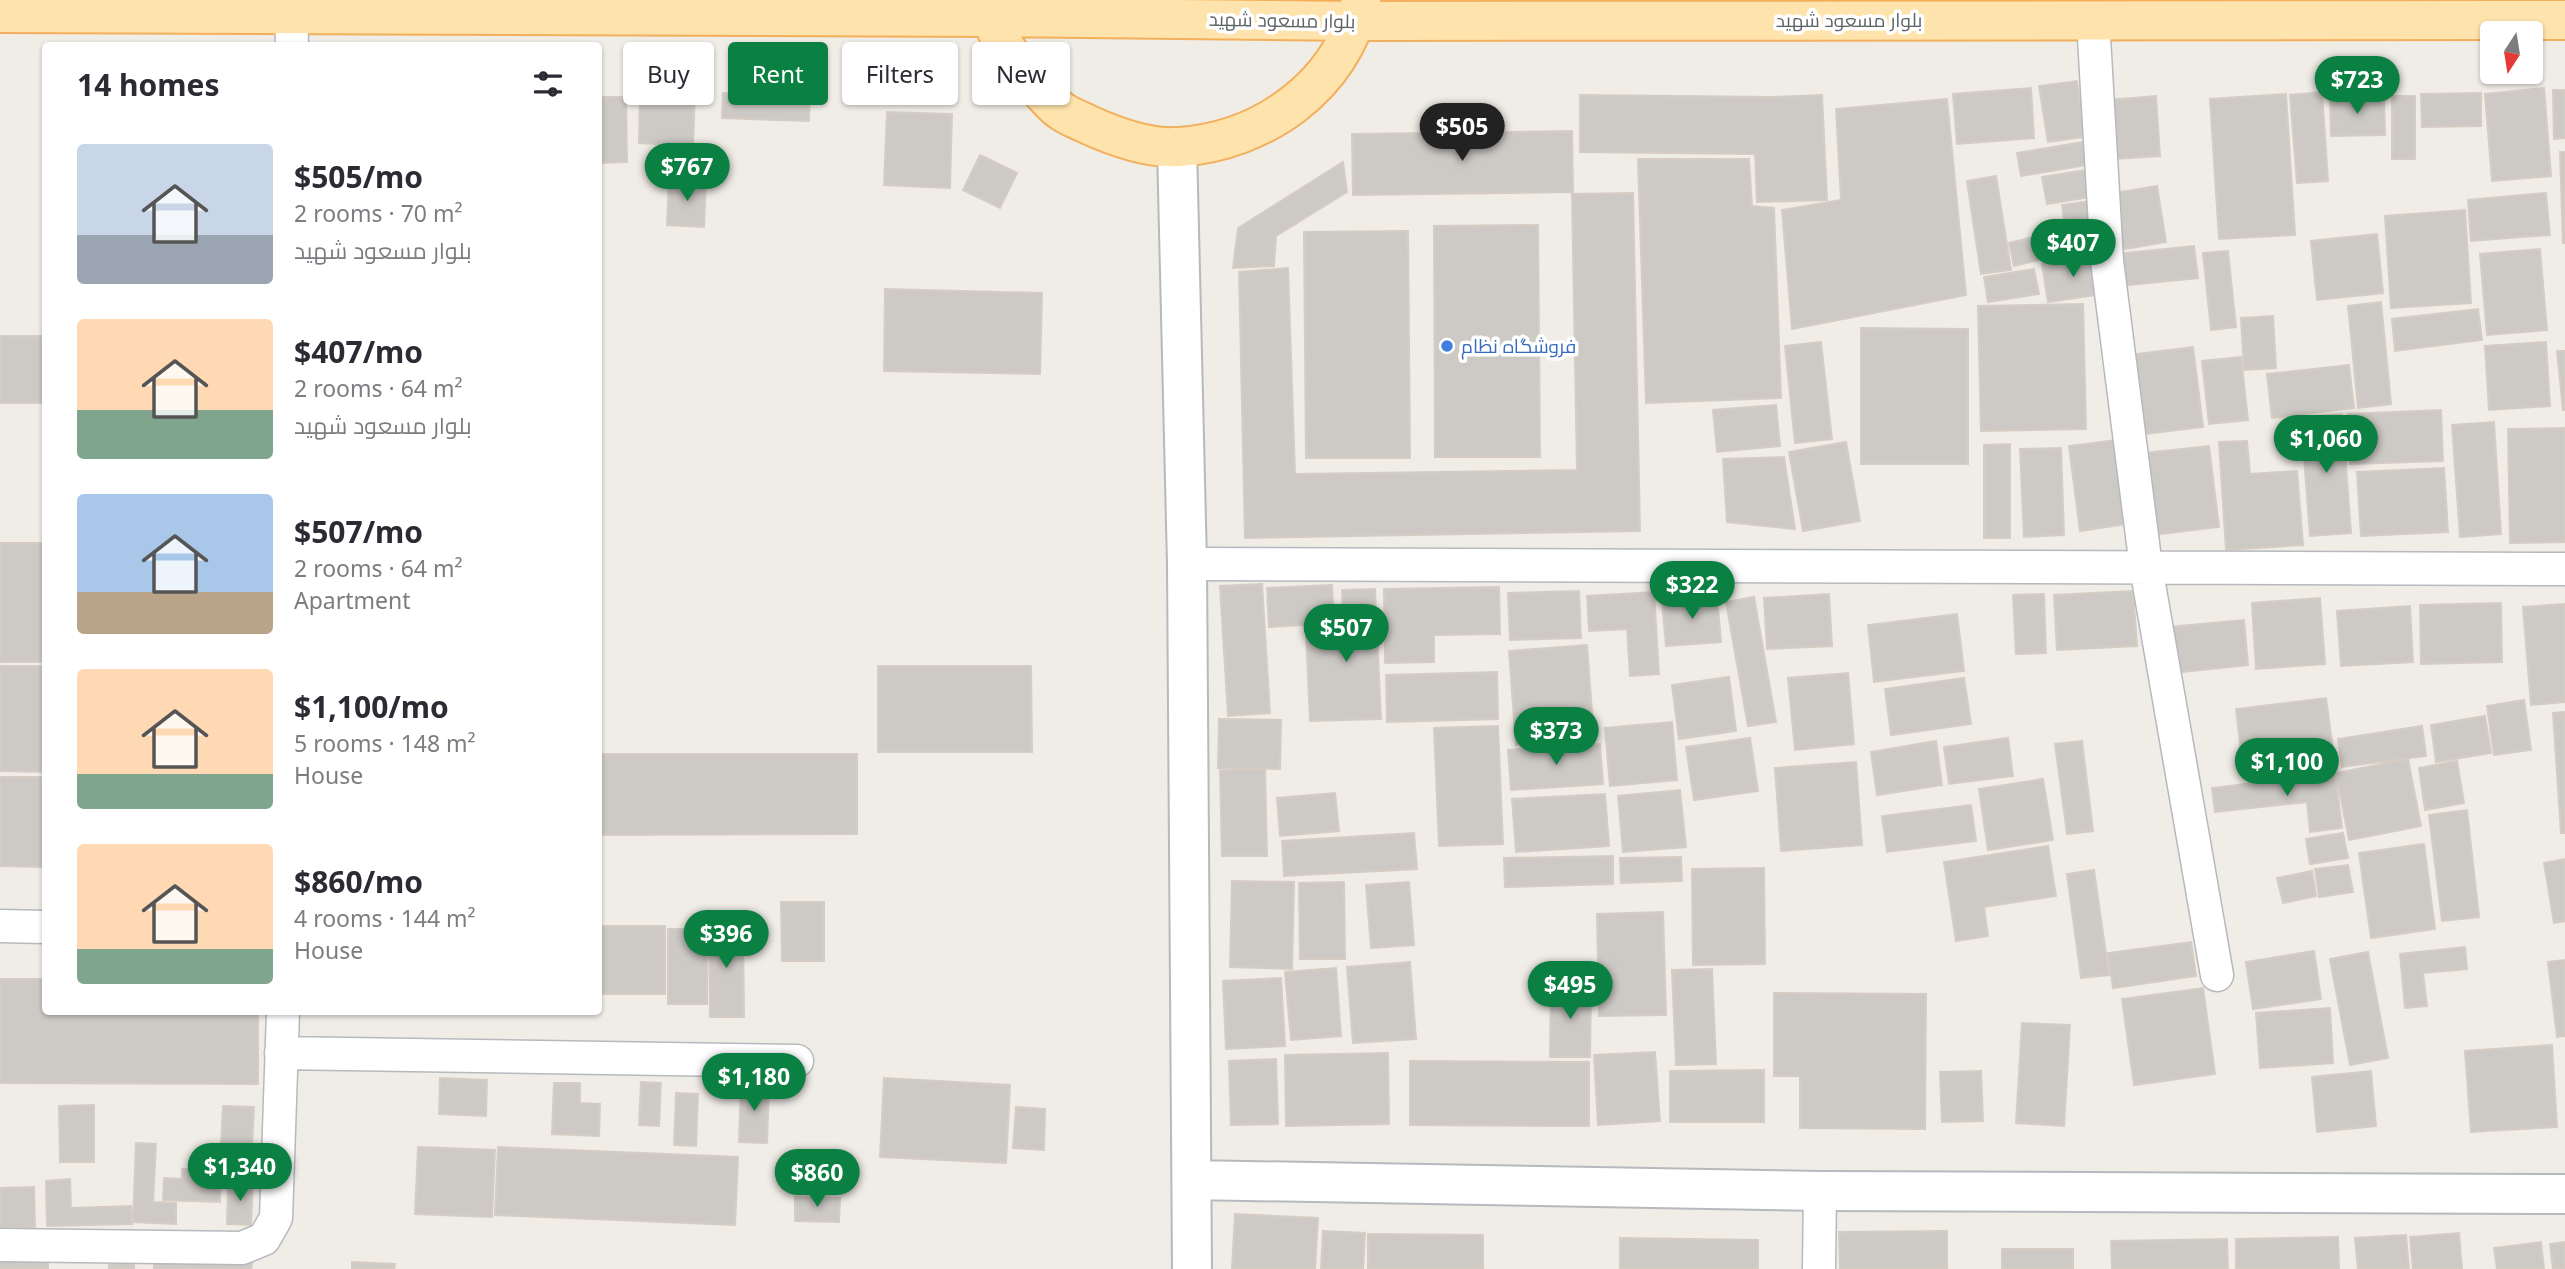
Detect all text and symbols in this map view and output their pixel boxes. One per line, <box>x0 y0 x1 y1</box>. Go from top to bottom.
street label: بلوار مسعود شهید <box>1208 6 1356 34</box>
street label: بلوار مسعود شهید <box>1776 7 1922 33</box>
north arrow <box>2480 21 2543 84</box>
map controls <box>2480 21 2543 84</box>
chip: Buy <box>623 42 714 105</box>
chip: Rent <box>728 42 828 105</box>
chip: Filters <box>842 42 958 105</box>
chip: New <box>972 42 1070 105</box>
pin: $723 <box>2316 57 2398 116</box>
text: $723 <box>2331 63 2383 95</box>
text: 14 homes <box>77 64 220 105</box>
icon: filters <box>529 65 567 103</box>
pin: $505 <box>1421 104 1503 163</box>
text: $505 <box>1436 110 1488 142</box>
pin: $767 <box>646 144 728 203</box>
text: $767 <box>661 150 713 182</box>
text: $505/mo <box>294 156 423 197</box>
icon: home <box>133 172 217 256</box>
text: 2 rooms · 70 m² <box>294 197 463 229</box>
pin: $407 <box>2032 219 2114 279</box>
text: $407 <box>2047 226 2099 258</box>
text: بلوار مسعود شهید <box>294 234 472 266</box>
text: $407/mo <box>294 331 423 372</box>
place label: فروشگاه نظام <box>1461 333 1576 360</box>
marker: فروشگاه نظام <box>1439 338 1455 354</box>
icon: home <box>133 347 217 431</box>
text: 2 rooms · 64 m² <box>294 372 463 404</box>
text: بلوار مسعود شهید <box>294 409 472 441</box>
pin: $1,060 <box>2269 416 2383 475</box>
text: $1,060 <box>2290 422 2362 454</box>
text: $507/mo <box>294 511 423 552</box>
icon: home <box>133 522 217 606</box>
text: 2 rooms · 64 m² <box>294 552 463 584</box>
pin: $322 <box>1651 562 1733 621</box>
text: $322 <box>1666 568 1718 600</box>
text: Apartment <box>294 584 411 616</box>
pin: $507 <box>1305 604 1387 664</box>
text: $507 <box>1320 611 1372 643</box>
text: $1,100/mo <box>294 686 449 727</box>
icon: home <box>133 697 217 781</box>
pin: $373 <box>1515 708 1597 767</box>
text: $373 <box>1530 714 1582 746</box>
text: 5 rooms · 148 m² <box>294 727 476 759</box>
pin: $1,100 <box>2230 738 2344 798</box>
text: $1,100 <box>2251 745 2323 777</box>
text: House <box>294 759 363 791</box>
text: $860/mo <box>294 861 423 902</box>
icon: home <box>133 872 217 956</box>
text: 4 rooms · 144 m² <box>294 902 476 934</box>
pin: $396 <box>685 911 767 970</box>
text: $396 <box>700 917 752 949</box>
text: House <box>294 934 363 966</box>
pin: $495 <box>1529 962 1611 1021</box>
text: $495 <box>1544 968 1596 1000</box>
pin: $1,180 <box>697 1054 811 1113</box>
text: $1,180 <box>718 1060 790 1092</box>
pin: $1,340 <box>183 1144 297 1203</box>
text: $1,340 <box>204 1150 276 1182</box>
pin: $860 <box>776 1150 858 1209</box>
text: $860 <box>791 1156 843 1188</box>

